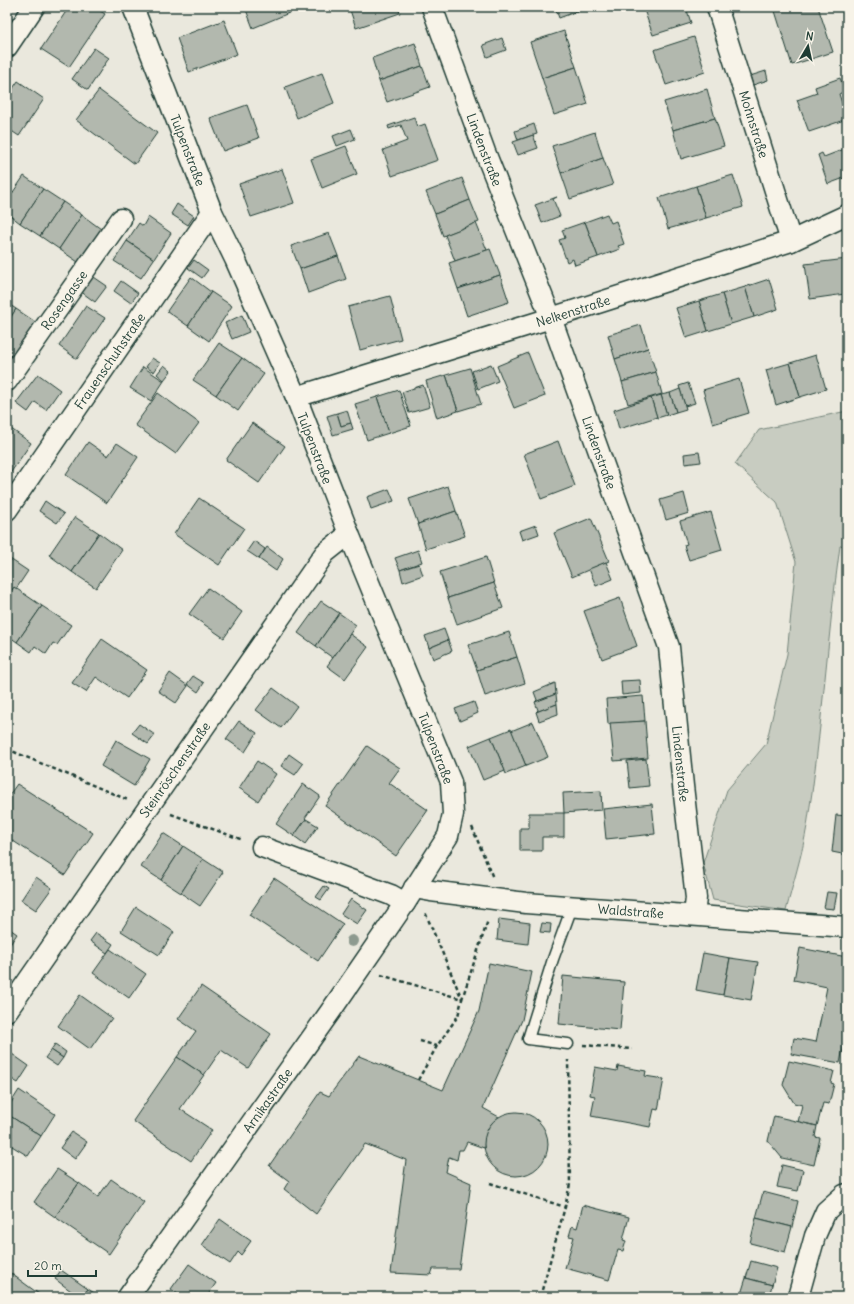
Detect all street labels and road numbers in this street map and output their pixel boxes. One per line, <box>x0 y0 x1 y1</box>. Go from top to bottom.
street label: Mohnstraße <box>735 89 772 160</box>
street label: Lindenstraße <box>463 111 506 189</box>
street label: Tulpenstraße <box>166 112 209 188</box>
street label: Rosengasse <box>37 267 91 334</box>
street label: Nelkenstraße <box>534 292 612 331</box>
street label: Frauenschuhstraße <box>71 310 149 413</box>
street label: Tulpenstraße <box>293 410 336 486</box>
street label: Lindenstraße <box>578 414 620 492</box>
street label: Tulpenstraße <box>414 710 457 786</box>
street label: Steinröschenstraße <box>136 719 214 821</box>
street label: Lindenstraße <box>668 725 693 803</box>
street label: Waldstraße <box>597 900 664 922</box>
street label: Arnikastraße <box>239 1065 296 1136</box>

